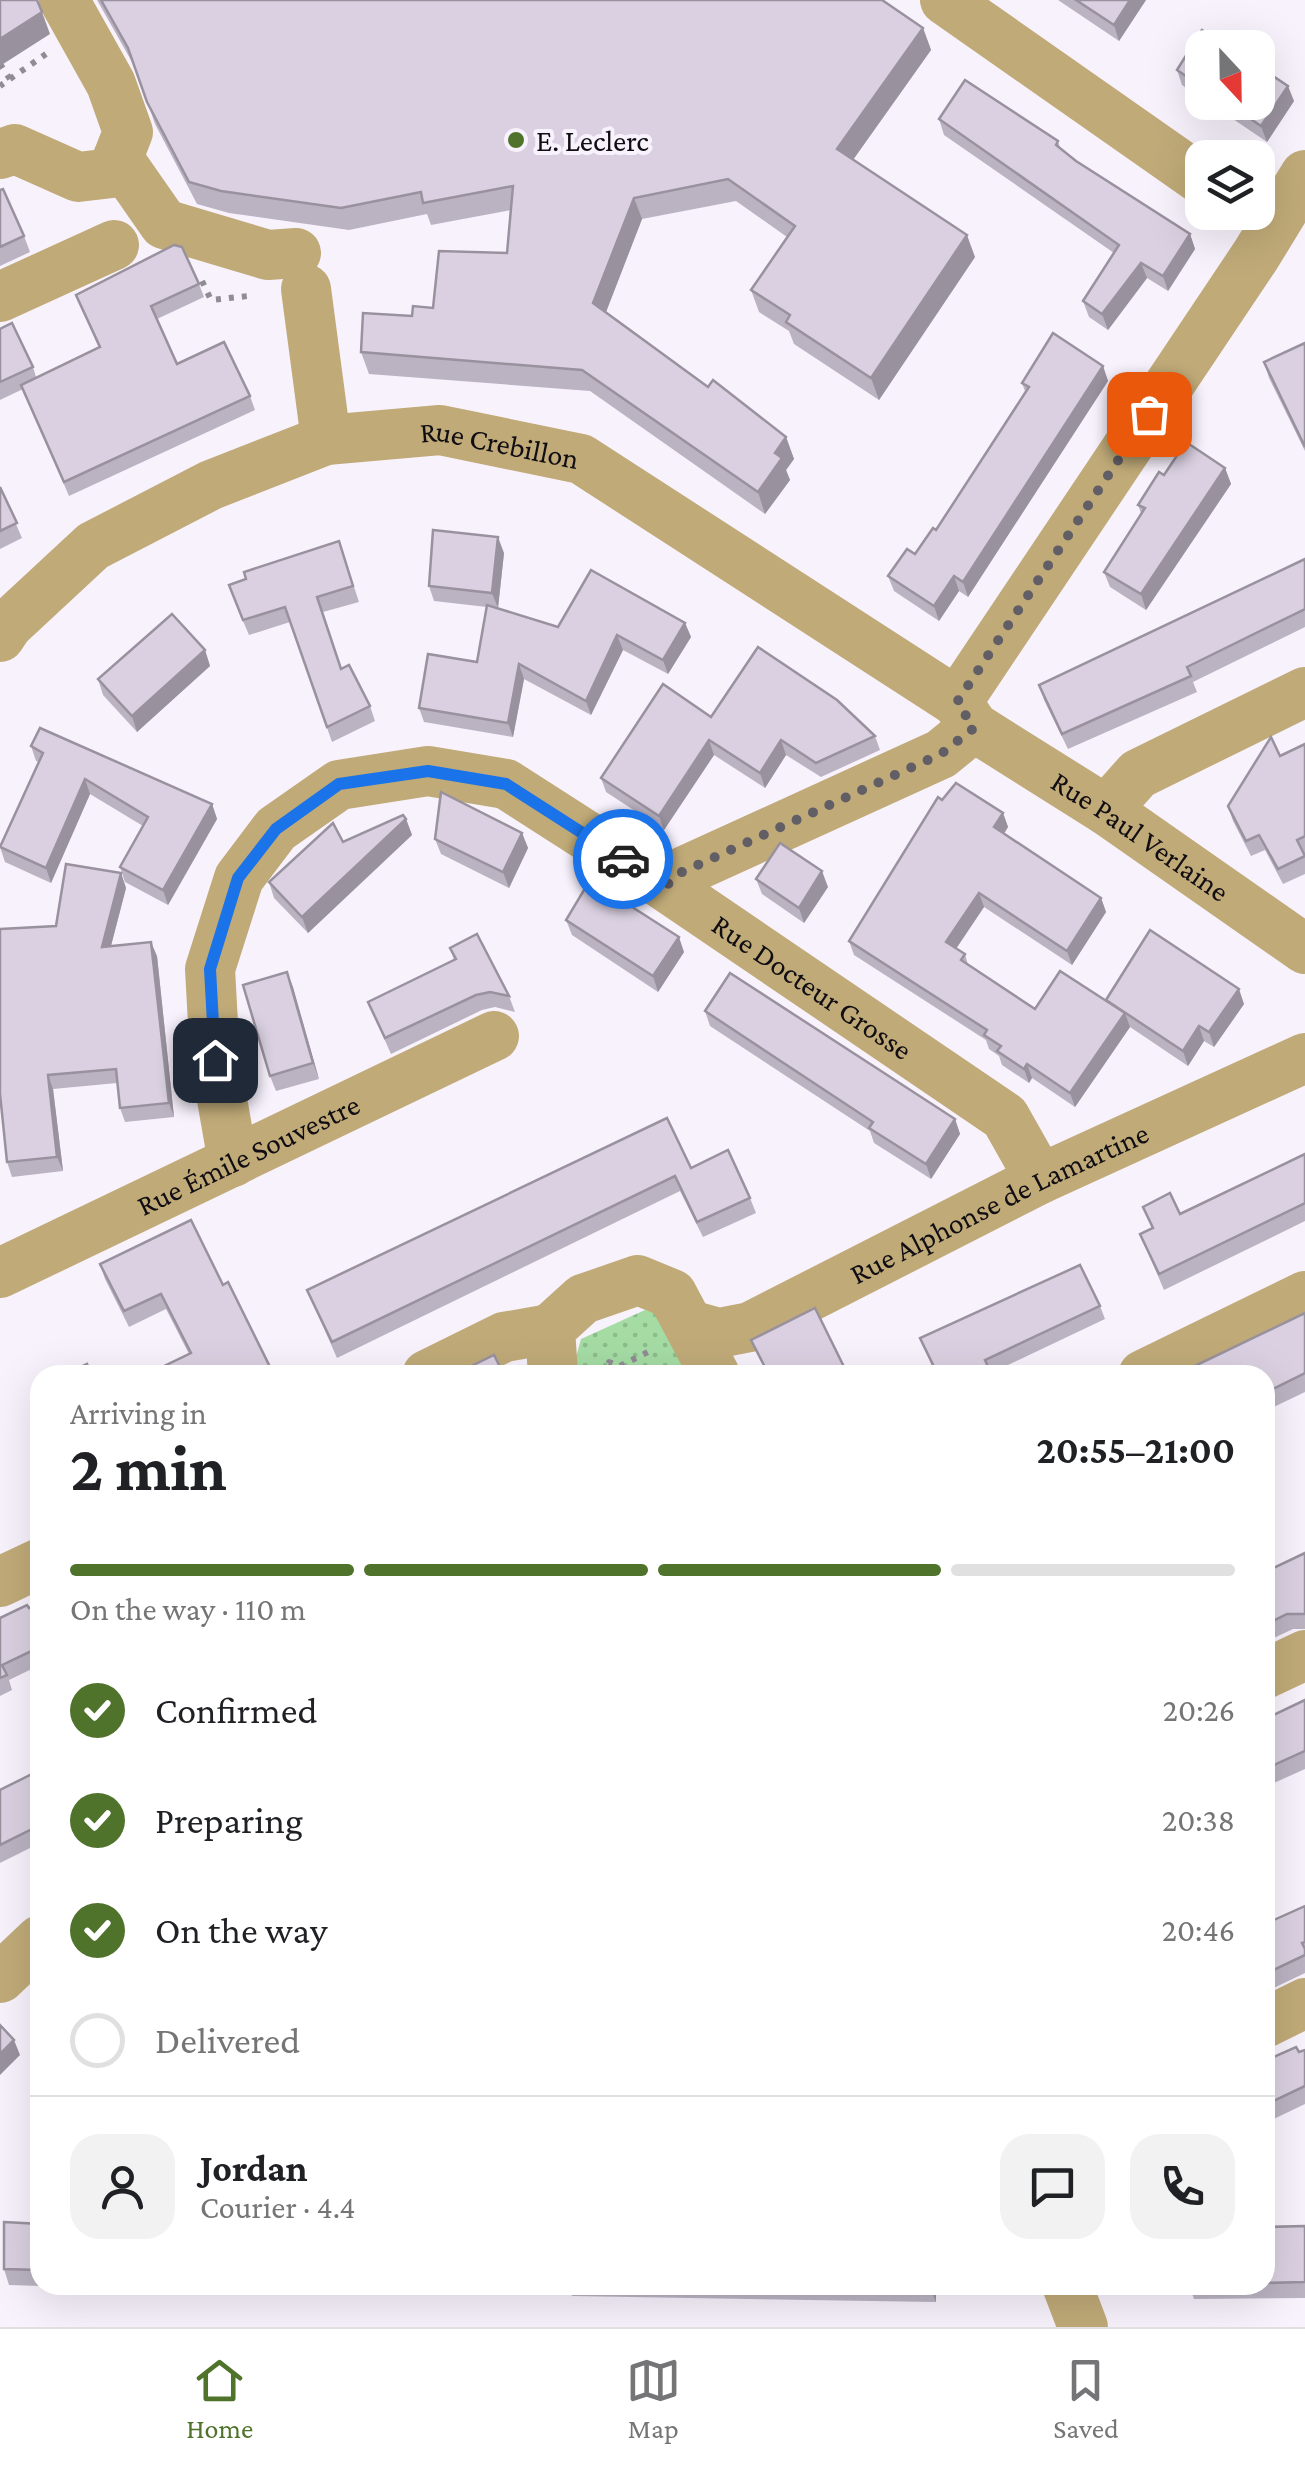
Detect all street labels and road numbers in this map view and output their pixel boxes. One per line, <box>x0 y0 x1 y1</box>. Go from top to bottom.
street label: Rue Crebillon <box>418 413 582 475</box>
street label: Rue Paul Verlaine <box>1046 764 1236 908</box>
street label: Rue Docteur Grosse <box>707 907 919 1066</box>
street label: Rue Émile Souvestre <box>131 1087 364 1221</box>
street label: Rue Alphonse de Lamartine <box>844 1115 1153 1290</box>

